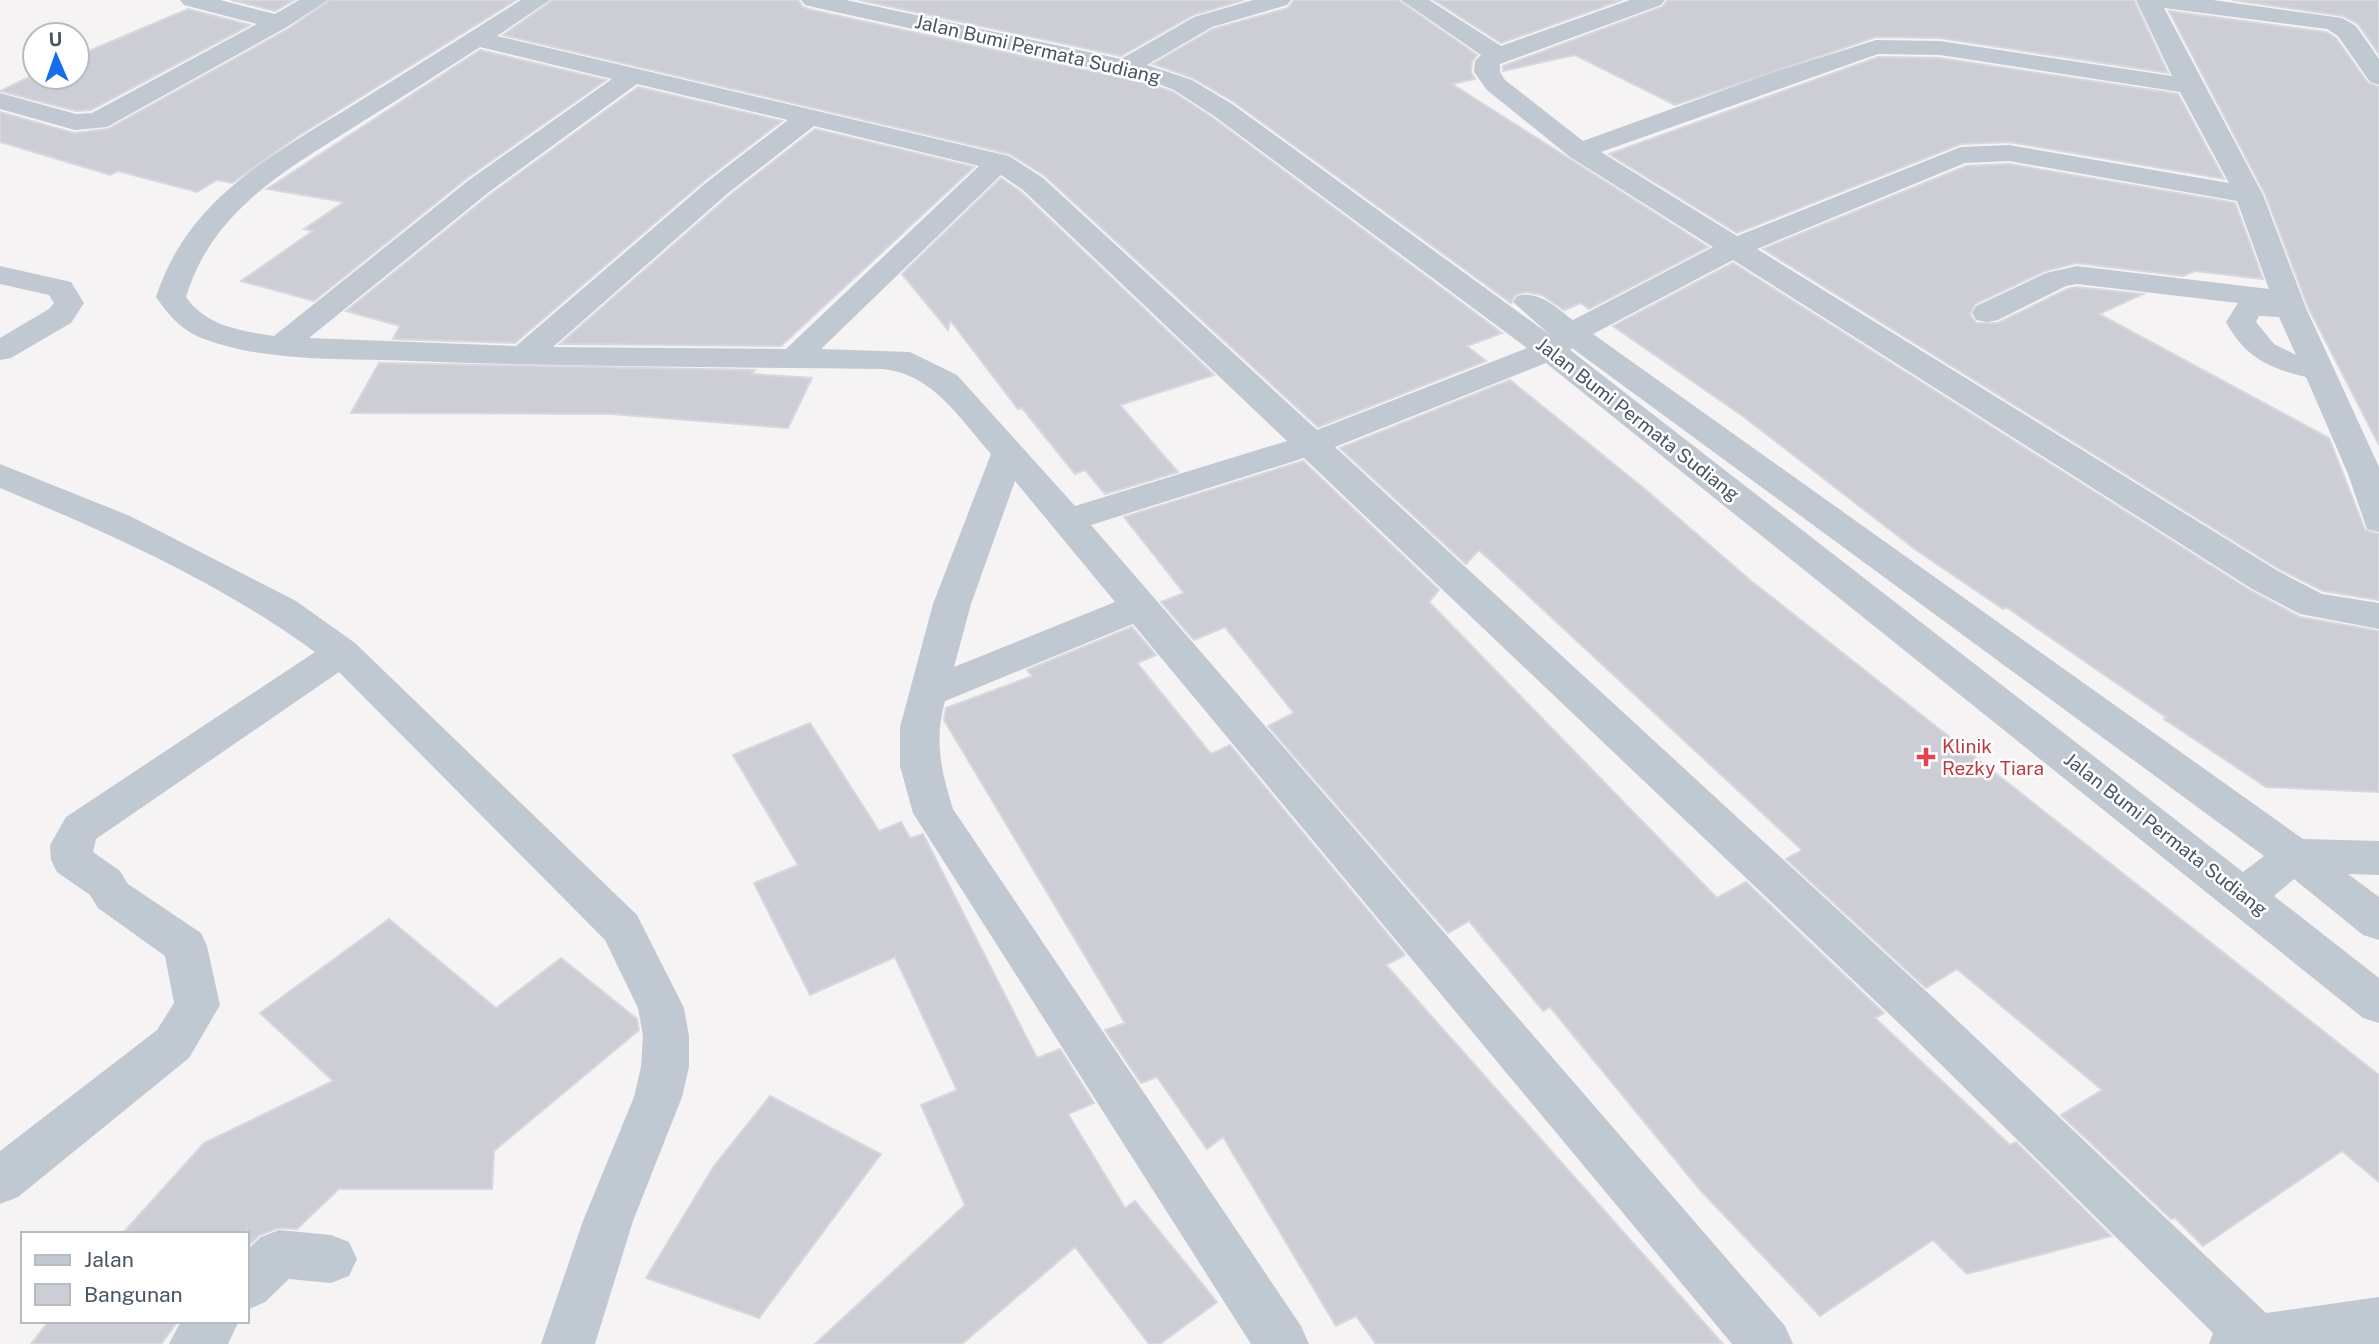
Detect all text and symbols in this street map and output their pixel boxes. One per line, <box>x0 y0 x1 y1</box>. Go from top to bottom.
street label: Jalan Bumi Permata Sudiang <box>913 10 1163 88</box>
north arrow <box>21 21 91 91</box>
text: U <box>48 28 63 50</box>
street label: Jalan Bumi Permata Sudiang <box>1532 333 1744 505</box>
place label: Klinik Rezky Tiara <box>1942 735 2044 779</box>
marker: Klinik Rezky Tiara <box>1916 747 1936 767</box>
street label: Jalan Bumi Permata Sudiang <box>2060 748 2272 920</box>
legend <box>21 1232 248 1323</box>
text: Jalan <box>84 1247 134 1272</box>
text: Bangunan <box>84 1282 183 1307</box>

